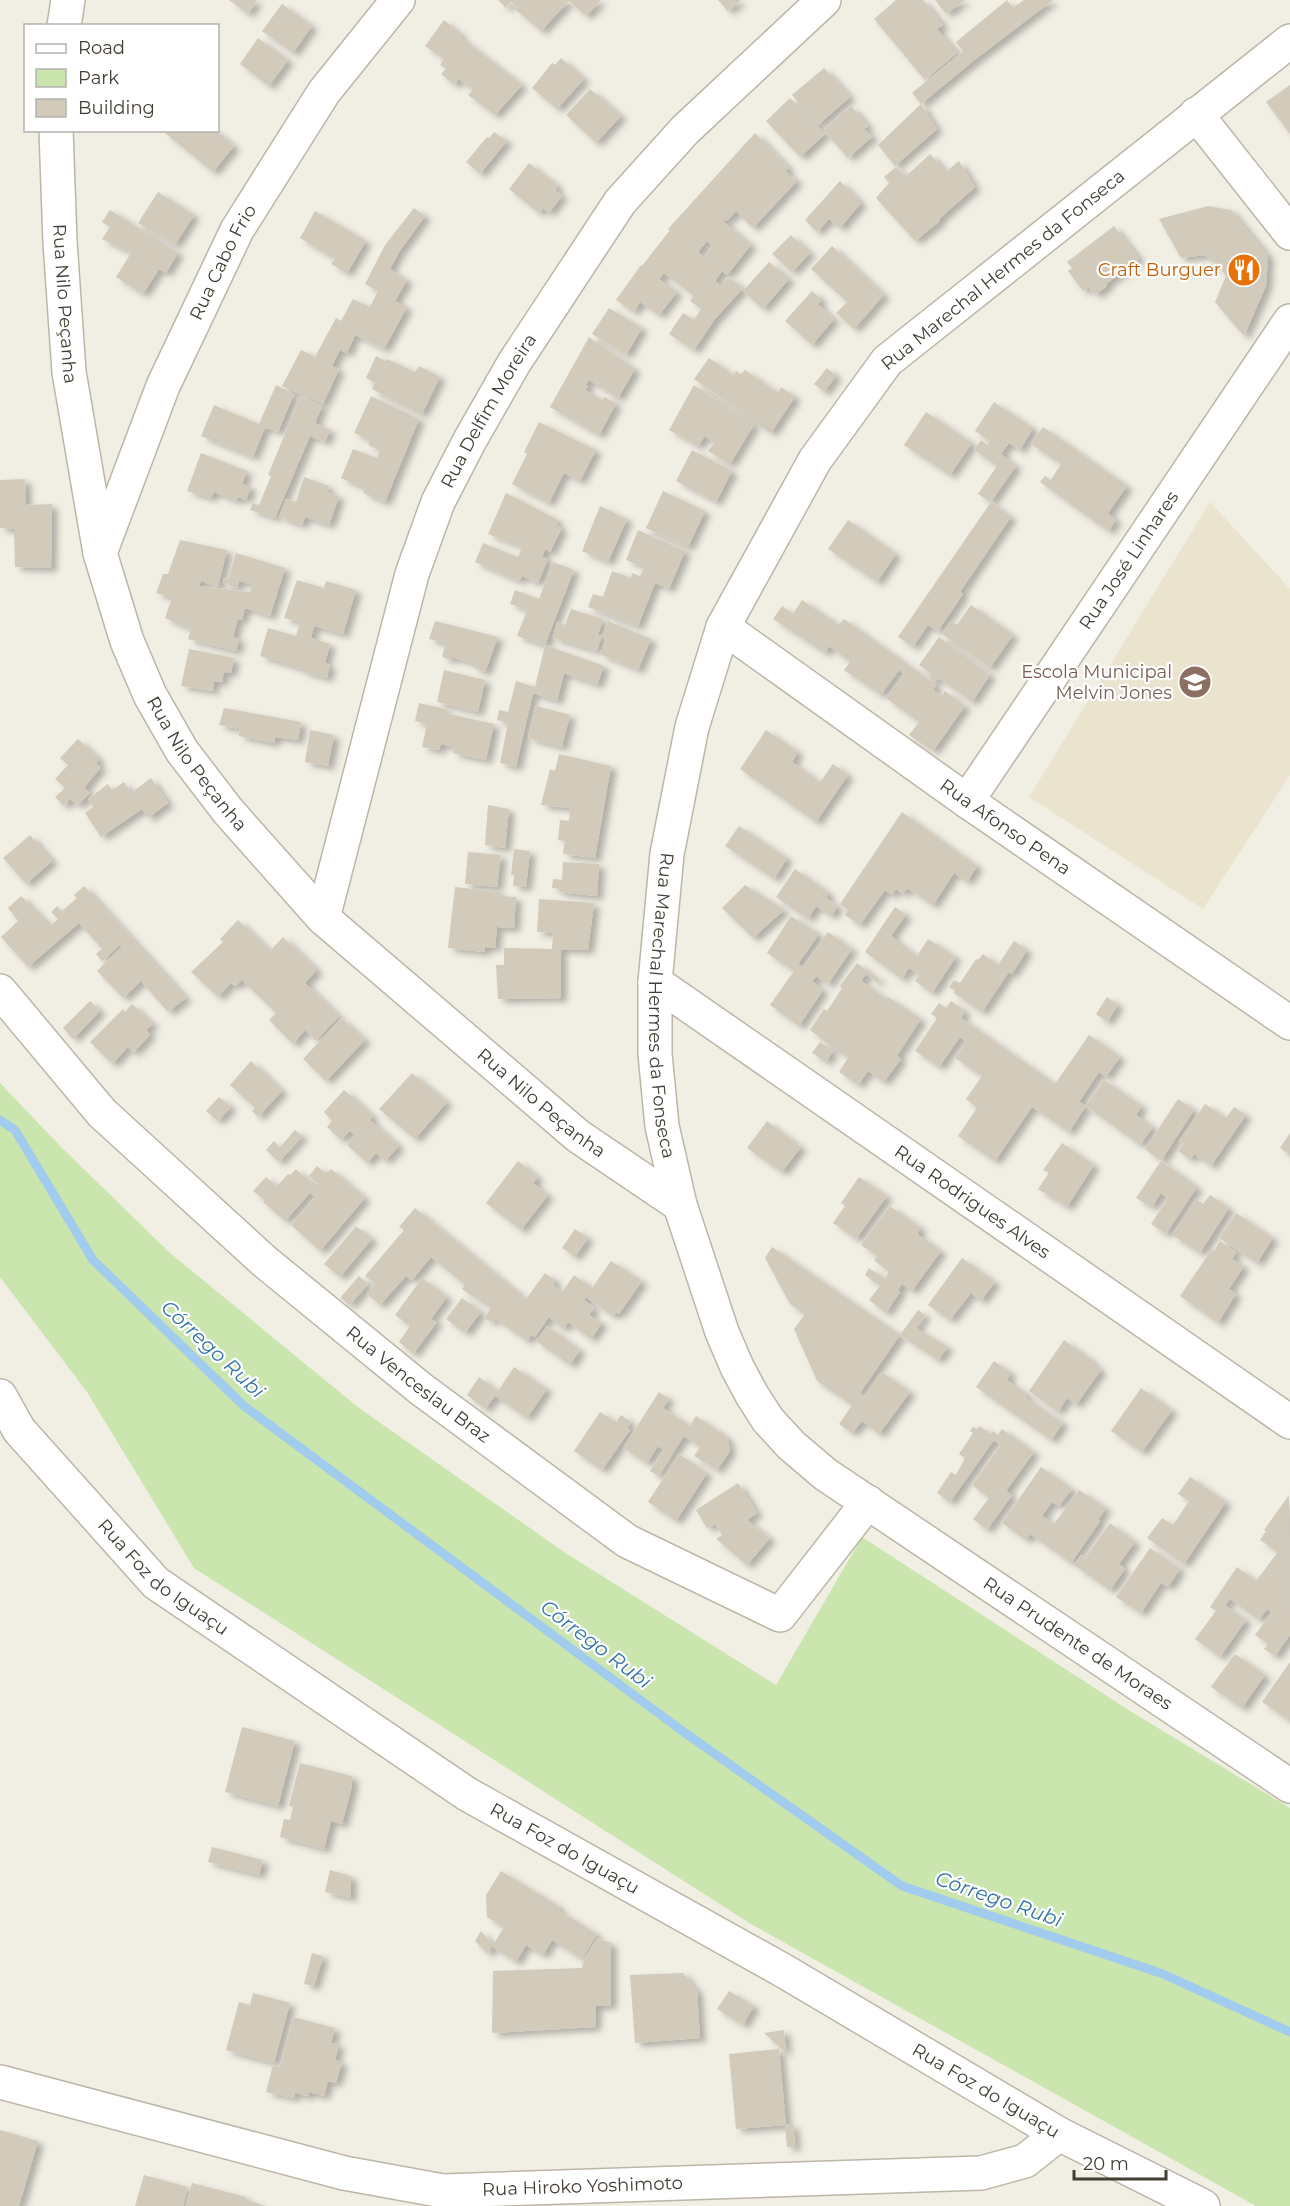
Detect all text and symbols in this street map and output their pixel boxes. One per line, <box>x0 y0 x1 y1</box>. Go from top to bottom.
legend <box>24 24 219 132</box>
text: Road <box>78 37 125 59</box>
text: Park <box>78 67 119 89</box>
text: Building <box>78 97 155 119</box>
street label: Rua Marechal Hermes da Fonseca <box>877 165 1129 375</box>
street label: Rua Cabo Frio <box>185 200 261 324</box>
street label: Rua Nilo Peçanha <box>48 223 82 385</box>
restaurant icon: Craft Burguer <box>1226 252 1262 288</box>
place label: Craft Burguer <box>1098 259 1221 281</box>
street label: Rua Delfim Moreira <box>436 330 541 492</box>
street label: Rua José Linhares <box>1074 487 1183 634</box>
place label: Escola Municipal Melvin Jones <box>1021 661 1172 704</box>
school or university icon: Escola Municipal Melvin Jones <box>1177 664 1213 700</box>
street label: Rua Nilo Peçanha <box>142 692 252 836</box>
street label: Rua Afonso Pena <box>936 774 1075 880</box>
street label: Rua Marechal Hermes da Fonseca <box>644 852 680 1161</box>
street label: Rua Nilo Peçanha <box>472 1043 610 1162</box>
street label: Rua Rodrigues Alves <box>890 1140 1055 1264</box>
water label: Córrego Rubi <box>156 1295 270 1403</box>
street label: Rua Venceslau Braz <box>342 1321 495 1447</box>
street label: Rua Foz do Iguaçu <box>93 1514 233 1640</box>
street label: Rua Prudente de Moraes <box>979 1572 1177 1715</box>
water label: Córrego Rubi <box>536 1595 657 1694</box>
street label: Rua Foz do Iguaçu <box>486 1798 643 1899</box>
water label: Córrego Rubi <box>932 1866 1066 1932</box>
street label: Rua Foz do Iguaçu <box>908 2039 1064 2143</box>
scale bar <box>1074 2143 1166 2181</box>
text: 20 m <box>1083 2153 1129 2175</box>
street label: Rua Hiroko Yoshimoto <box>482 2172 683 2201</box>

